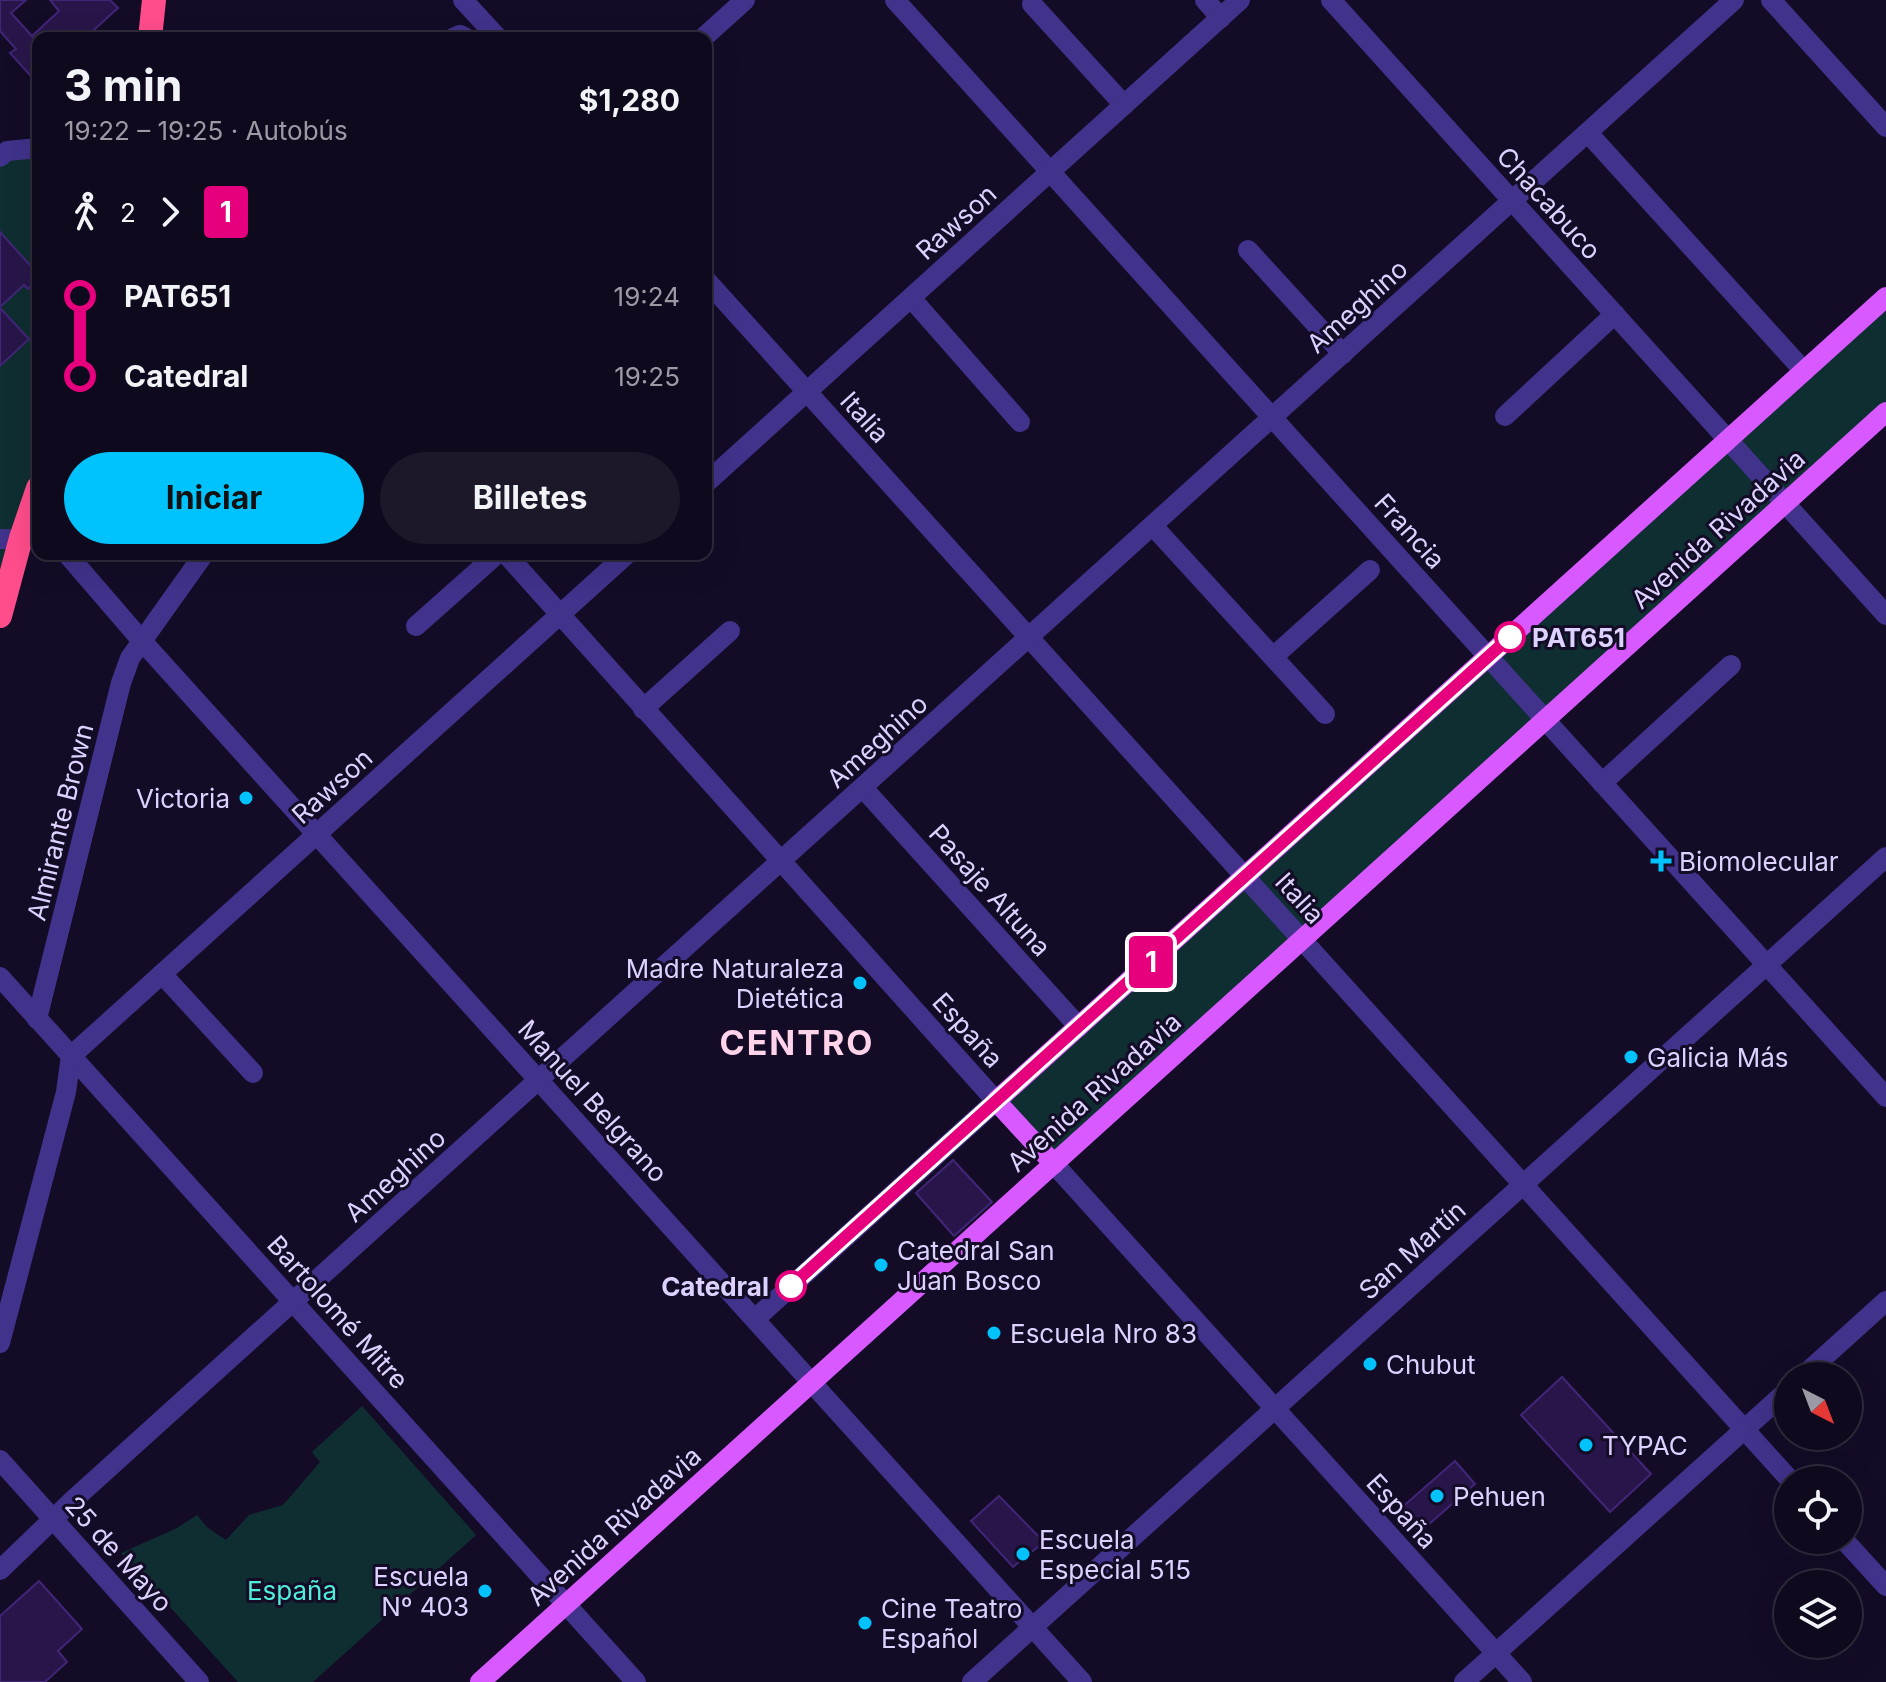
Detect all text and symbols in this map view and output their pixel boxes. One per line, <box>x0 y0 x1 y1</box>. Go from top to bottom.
text: 3 min <box>64 58 182 112</box>
text: $1,280 <box>579 82 680 118</box>
text: 19:22 – 19:25 · Autobús <box>64 115 348 146</box>
street label: Chacabuco <box>1491 140 1607 266</box>
street label: Rawson <box>910 178 1002 266</box>
icon: walk <box>64 190 108 234</box>
icon: forward <box>148 190 192 234</box>
text: 1 <box>220 195 232 229</box>
text: 2 <box>120 197 136 228</box>
street label: Ameghino <box>1300 253 1414 359</box>
text: PAT651 <box>124 278 231 314</box>
text: 19:24 <box>614 281 680 312</box>
text: Catedral <box>124 358 248 394</box>
text: 19:25 <box>614 361 680 392</box>
street label: Italia <box>834 385 896 449</box>
street label: Avenida Rivadavia <box>1625 443 1811 615</box>
button: Iniciar <box>64 452 364 544</box>
button: Billetes <box>380 452 680 544</box>
street label: Francia <box>1368 487 1452 575</box>
marker: PAT651 <box>1495 622 1525 652</box>
place label: PAT651 <box>1532 622 1625 653</box>
street label: Ameghino <box>820 688 934 794</box>
street label: Almirante Brown <box>21 720 99 924</box>
street label: Rawson <box>286 742 378 830</box>
place label: Victoria <box>136 783 230 814</box>
marker: Victoria <box>237 789 255 807</box>
street label: Pasaje Altuna <box>923 818 1057 962</box>
place label: Biomolecular <box>1679 846 1839 877</box>
marker: Biomolecular <box>1650 850 1672 872</box>
street label: Italia <box>1269 866 1331 930</box>
line badge: 1 <box>1125 936 1177 988</box>
text: 1 <box>1145 945 1157 979</box>
place label: Madre Naturaleza Dietética <box>626 953 844 1014</box>
marker: Madre Naturaleza Dietética <box>851 974 869 992</box>
street label: España <box>926 986 1010 1074</box>
street label: Avenida Rivadavia <box>1001 1006 1187 1178</box>
street label: Manuel Belgrano <box>512 1014 674 1188</box>
district label: CENTRO <box>720 1022 874 1063</box>
place label: Galicia Más <box>1647 1042 1788 1073</box>
marker: Galicia Más <box>1622 1048 1640 1066</box>
street label: Ameghino <box>338 1122 452 1228</box>
street label: San Martín <box>1352 1194 1472 1306</box>
street label: Bartolomé Mitre <box>261 1229 415 1395</box>
place label: Catedral San Juan Bosco <box>897 1235 1055 1296</box>
marker: Catedral San Juan Bosco <box>872 1256 890 1274</box>
place label: Catedral <box>661 1271 769 1302</box>
marker: Catedral <box>776 1271 806 1301</box>
place label: Escuela Nro 83 <box>1010 1318 1197 1349</box>
marker: Escuela Nro 83 <box>985 1324 1003 1342</box>
place label: Chubut <box>1386 1349 1476 1380</box>
marker: Chubut <box>1361 1355 1379 1373</box>
north arrow <box>1774 1362 1862 1450</box>
map controls <box>1774 1362 1862 1658</box>
place label: TYPAC <box>1602 1430 1688 1461</box>
marker: TYPAC <box>1577 1436 1595 1454</box>
street label: Avenida Rivadavia <box>521 1440 707 1612</box>
button: locate <box>1774 1466 1862 1554</box>
street label: España <box>1360 1467 1444 1555</box>
place label: Pehuen <box>1453 1481 1546 1512</box>
marker: Pehuen <box>1428 1487 1446 1505</box>
street label: 25 de Mayo <box>59 1490 179 1618</box>
place label: Escuela Especial 515 <box>1039 1524 1191 1585</box>
marker: Escuela Especial 515 <box>1014 1545 1032 1563</box>
place label: Escuela Nº 403 <box>373 1561 469 1622</box>
button: layers <box>1774 1570 1862 1658</box>
park label: España <box>247 1575 337 1606</box>
marker: Escuela Nº 403 <box>476 1582 494 1600</box>
place label: Cine Teatro Español <box>881 1593 1022 1654</box>
marker: Cine Teatro Español <box>856 1614 874 1632</box>

